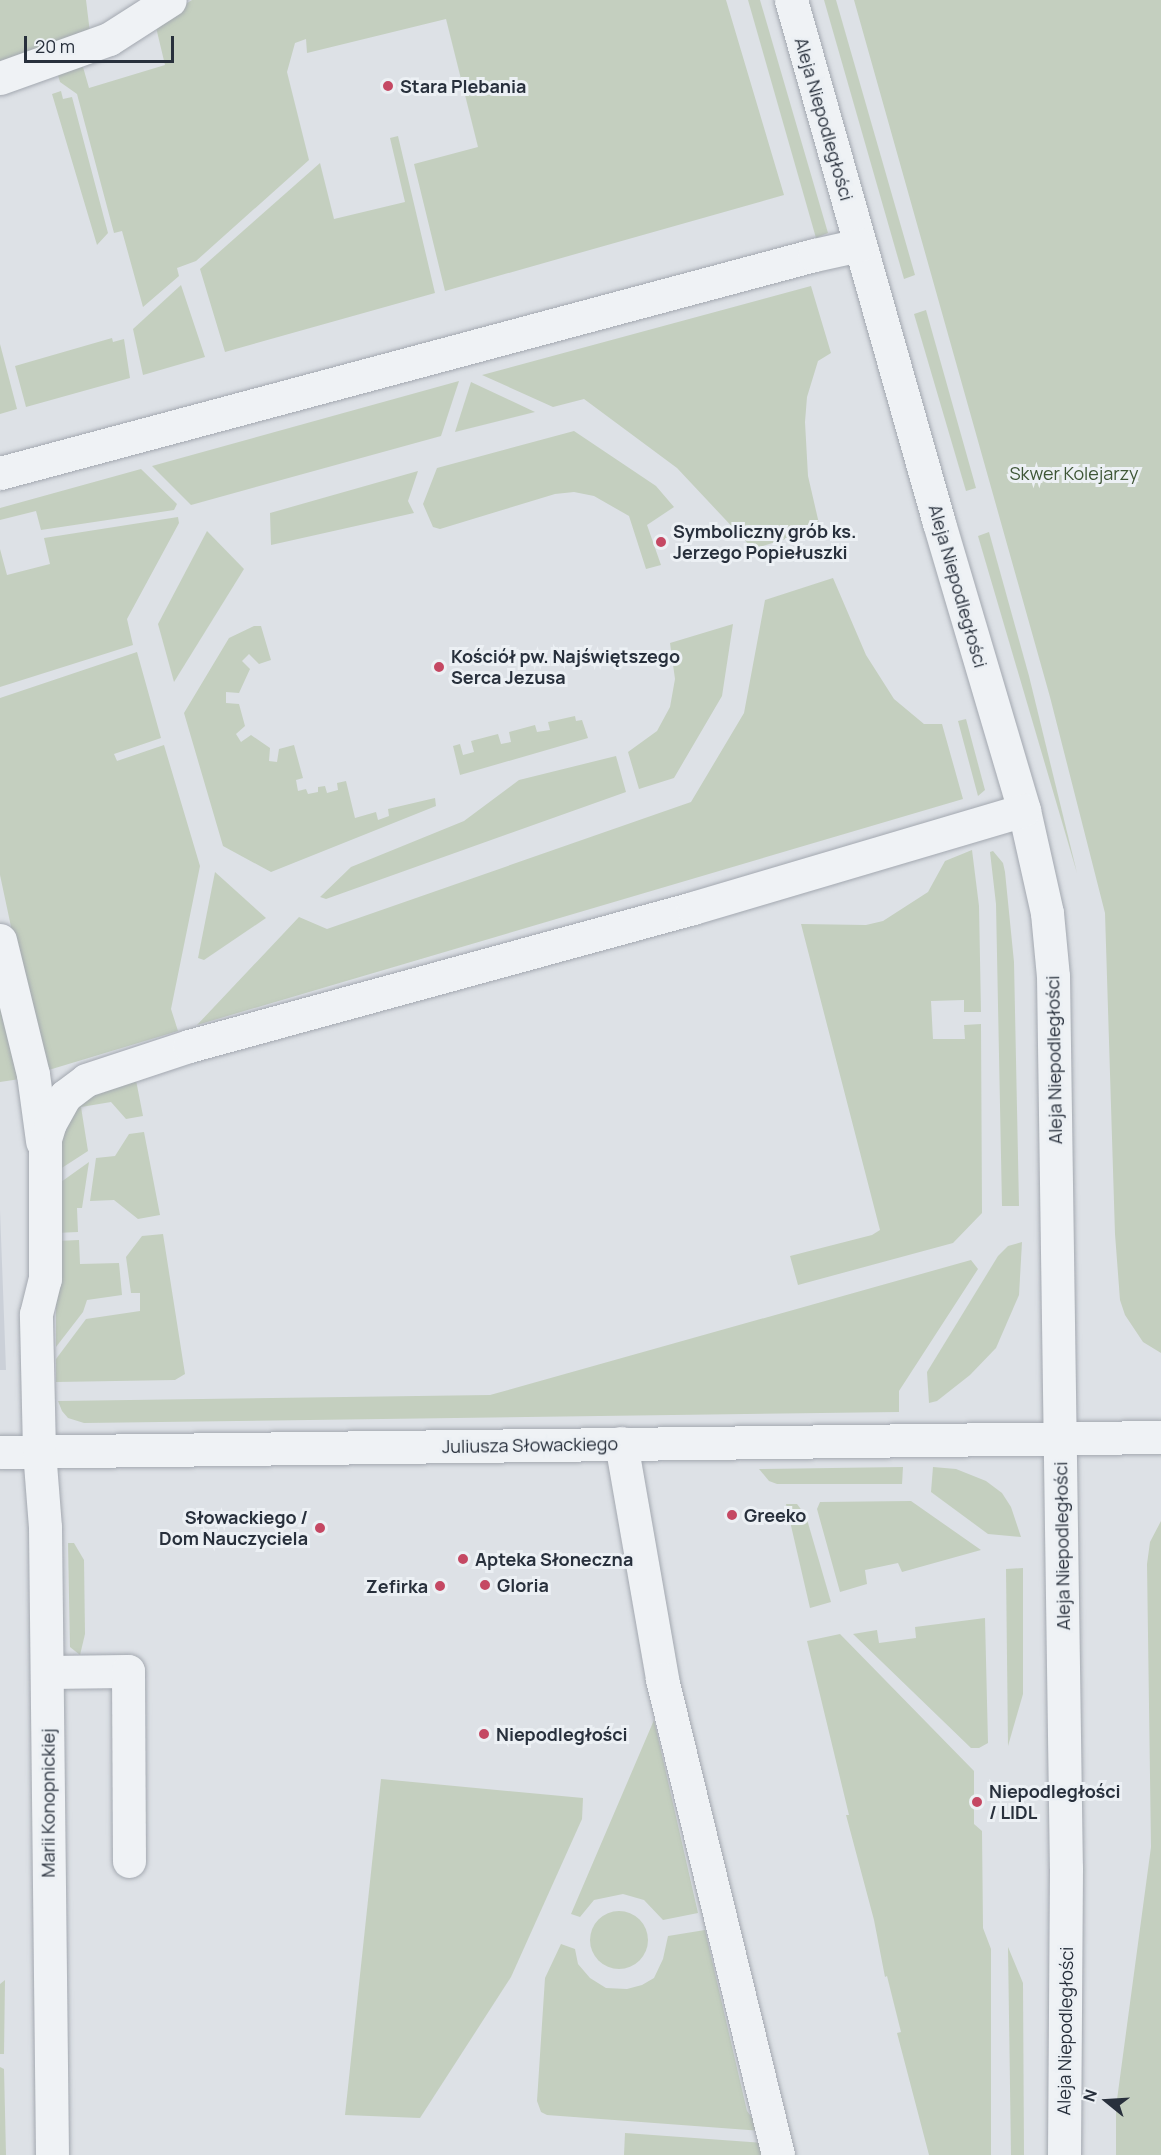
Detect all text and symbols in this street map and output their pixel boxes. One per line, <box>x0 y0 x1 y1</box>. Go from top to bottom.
scale bar <box>27 24 177 62</box>
text: 20 m <box>35 34 75 58</box>
street label: Aleja Niepodległości <box>790 35 858 203</box>
place label: Stara Plebania <box>400 75 526 97</box>
marker: Stara Plebania <box>381 79 395 93</box>
park label: Skwer Kolejarzy <box>1009 462 1139 484</box>
street label: Aleja Niepodległości <box>924 502 992 670</box>
place label: Symboliczny grób ks. Jerzego Popiełuszki <box>673 521 856 564</box>
marker: Symboliczny grób ks. Jerzego Popiełuszki <box>654 535 668 549</box>
place label: Kościół pw. Najświętszego Serca Jezusa <box>451 646 680 688</box>
marker: Kościół pw. Najświętszego Serca Jezusa <box>432 660 446 674</box>
street label: Aleja Niepodległości <box>1042 975 1066 1145</box>
street label: Juliusza Słowackiego <box>442 1433 618 1457</box>
street label: Aleja Niepodległości <box>1050 1461 1074 1631</box>
place label: Greeko <box>744 1504 806 1526</box>
place label: Słowackiego / Dom Nauczyciela <box>159 1507 308 1550</box>
marker: Greeko <box>725 1508 739 1522</box>
marker: Słowackiego / Dom Nauczyciela <box>313 1521 327 1535</box>
place label: Apteka Słoneczna <box>475 1548 633 1570</box>
marker: Apteka Słoneczna <box>456 1552 470 1566</box>
place label: Gloria <box>497 1574 549 1596</box>
place label: Zefirka <box>366 1575 428 1597</box>
marker: Gloria <box>478 1578 492 1592</box>
marker: Zefirka <box>433 1579 447 1593</box>
place label: Niepodległości <box>496 1723 627 1745</box>
marker: Niepodległości <box>477 1727 491 1741</box>
street label: Marii Konopnickiej <box>37 1728 59 1878</box>
place label: Niepodległości / LIDL <box>989 1781 1120 1824</box>
marker: Niepodległości / LIDL <box>970 1795 984 1809</box>
street label: Aleja Niepodległości <box>1053 1946 1077 2116</box>
north arrow <box>1077 2071 1137 2131</box>
text: N <box>1078 2087 1102 2104</box>

